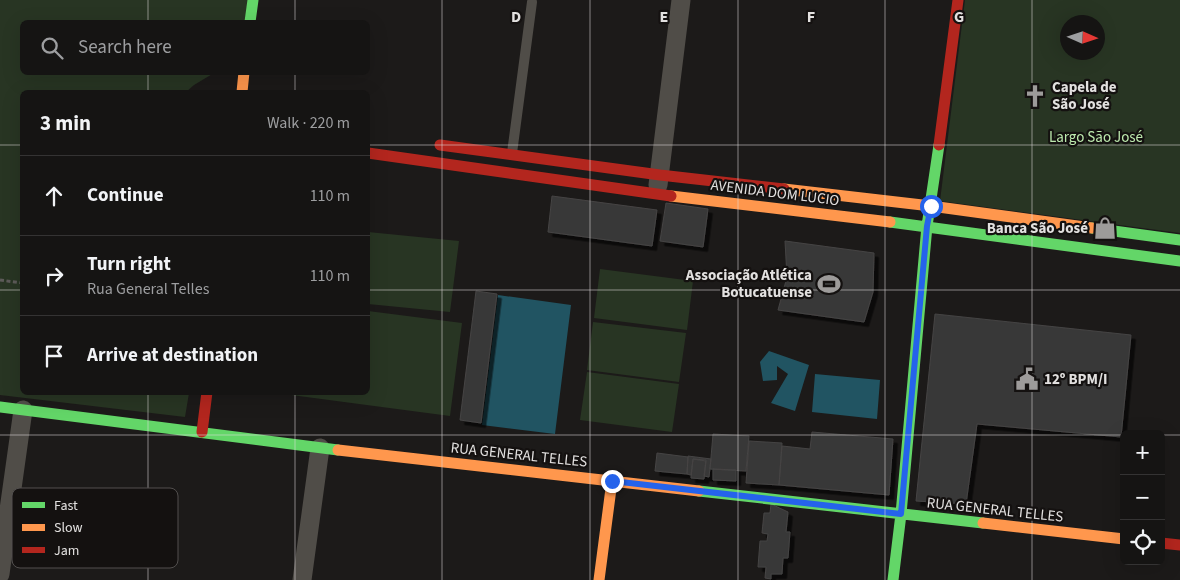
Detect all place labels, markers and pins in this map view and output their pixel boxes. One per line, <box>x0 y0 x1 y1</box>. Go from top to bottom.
place label: Capela de São José <box>1052 77 1117 115</box>
church icon: Capela de São José <box>1022 83 1048 109</box>
shop icon: Banca São José <box>1092 215 1118 241</box>
place label: Banca São José <box>987 218 1088 239</box>
place label: Associação Atlética Botucatuense <box>685 265 812 303</box>
sports icon: Associação Atlética Botucatuense <box>816 271 842 297</box>
public building icon: 12º BPM/I <box>1014 366 1040 392</box>
place label: 12º BPM/I <box>1044 369 1107 390</box>

